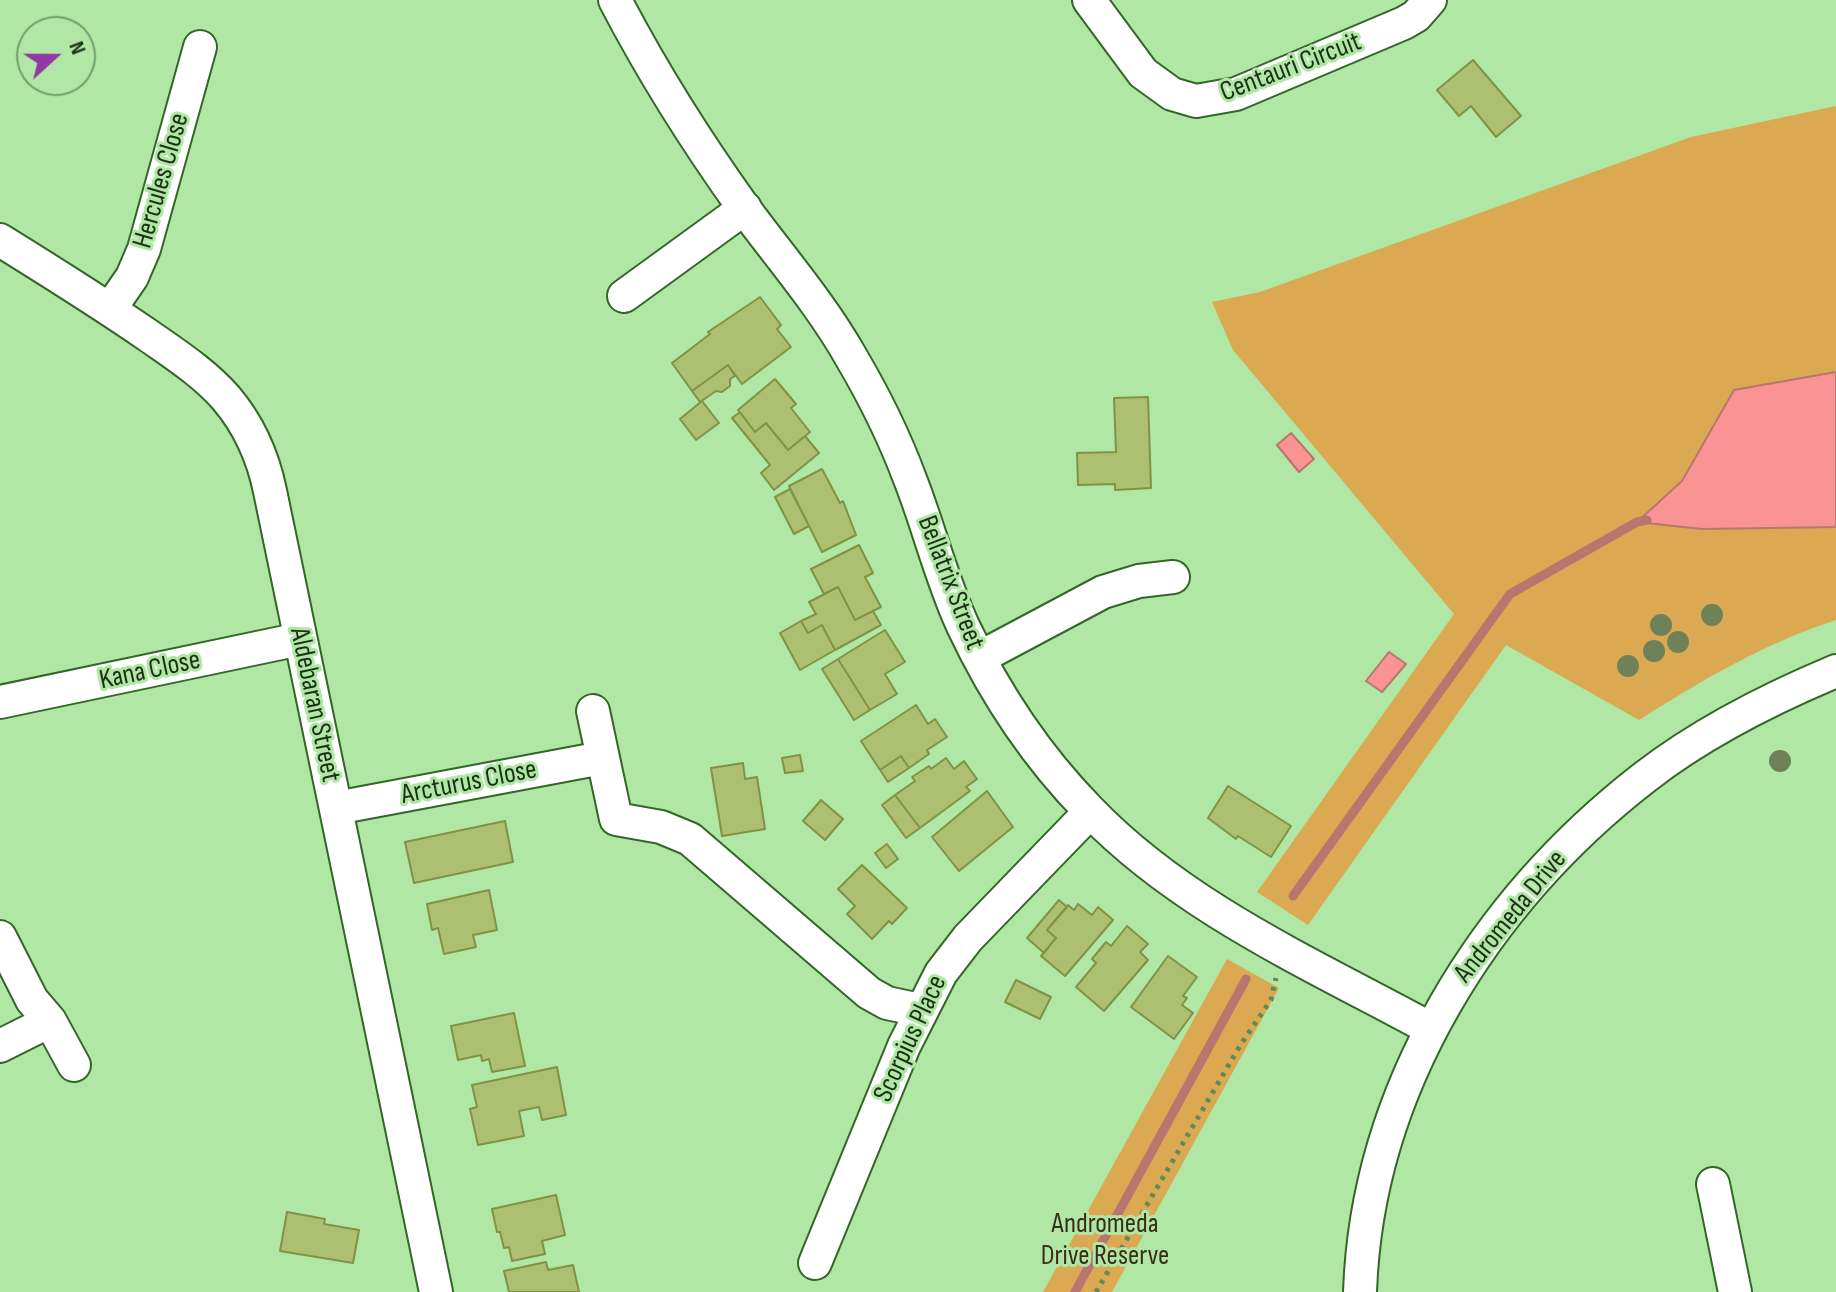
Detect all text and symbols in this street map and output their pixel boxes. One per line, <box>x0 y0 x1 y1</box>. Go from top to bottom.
north arrow <box>16 16 96 96</box>
street label: Centauri Circuit <box>1216 26 1366 110</box>
text: N <box>62 38 92 58</box>
street label: Hercules Close <box>127 110 197 252</box>
street label: Bellatrix Street <box>909 511 991 655</box>
street label: Aldebaran Street <box>281 625 347 785</box>
street label: Kana Close <box>97 644 203 698</box>
street label: Arcturus Close <box>398 753 540 813</box>
street label: Andromeda Drive <box>1447 844 1575 990</box>
street label: Scorpius Place <box>867 970 955 1108</box>
park label: Andromeda Drive Reserve <box>1041 1208 1169 1274</box>

